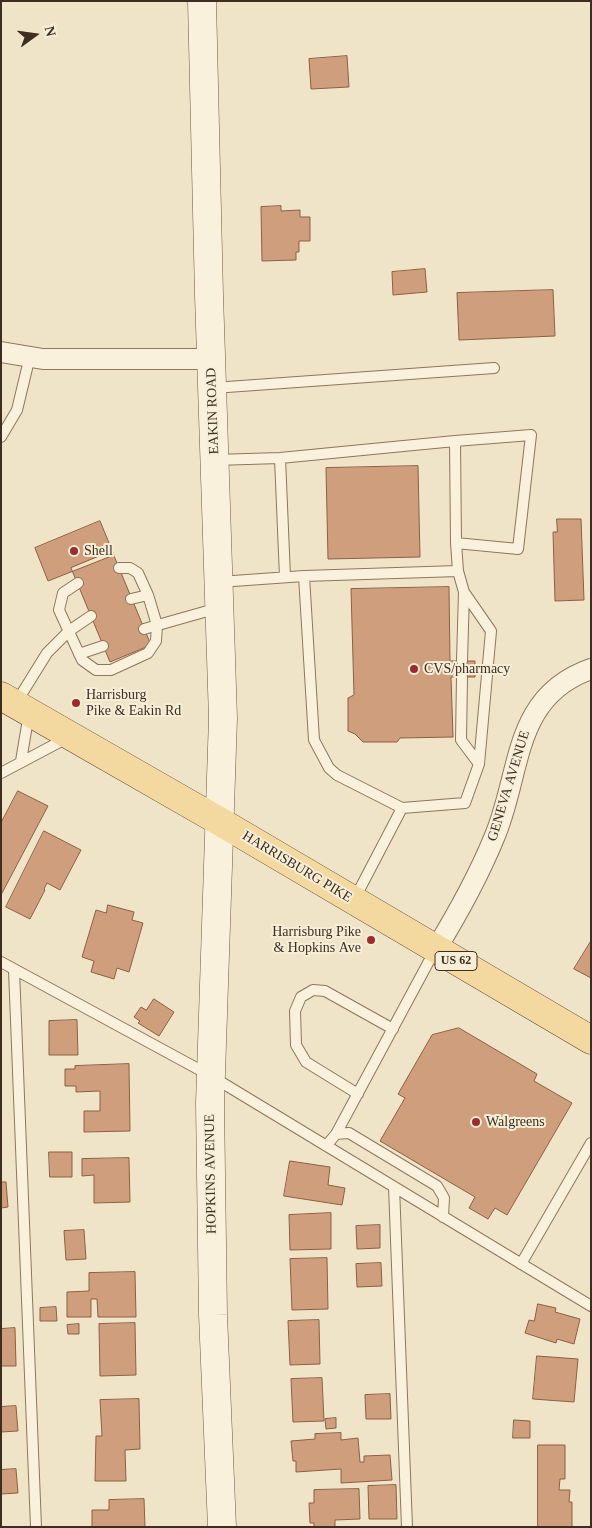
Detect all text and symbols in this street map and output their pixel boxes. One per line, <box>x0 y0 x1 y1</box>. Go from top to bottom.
north arrow <box>10 10 60 60</box>
text: N <box>42 25 59 38</box>
street label: EAKIN ROAD <box>203 367 223 455</box>
place label: Shell <box>84 543 113 559</box>
marker: Shell <box>68 545 80 557</box>
place label: CVS/pharmacy <box>424 661 510 677</box>
marker: CVS/pharmacy <box>408 663 420 675</box>
place label: Harrisburg Pike & Eakin Rd <box>86 687 181 720</box>
marker: Harrisburg Pike & Eakin Rd <box>70 697 82 709</box>
street label: GENEVA AVENUE <box>484 729 534 843</box>
street label: HARRISBURG PIKE <box>239 828 355 906</box>
place label: Harrisburg Pike & Hopkins Ave <box>272 924 361 956</box>
marker: Harrisburg Pike & Hopkins Ave <box>365 934 377 946</box>
road number: US 62 <box>435 951 477 970</box>
street label: HOPKINS AVENUE <box>202 1114 220 1234</box>
place label: Walgreens <box>486 1114 545 1130</box>
marker: Walgreens <box>470 1116 482 1128</box>

